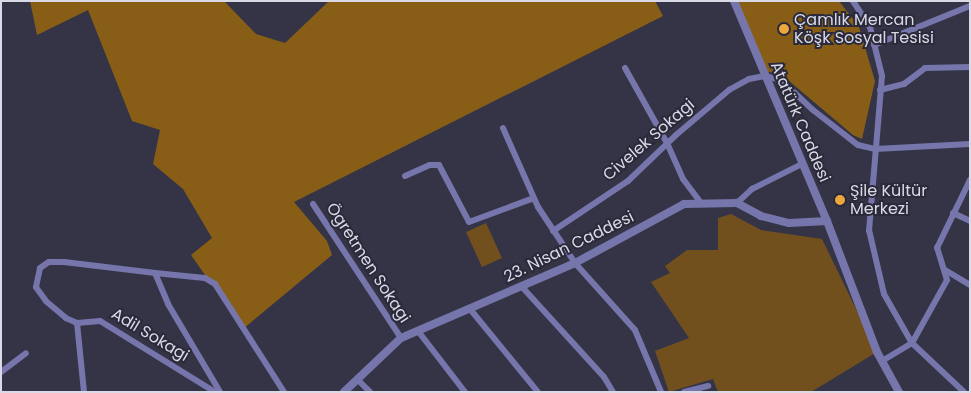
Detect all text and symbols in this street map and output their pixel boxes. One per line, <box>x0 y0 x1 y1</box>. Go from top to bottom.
place label: Çamlık Mercan Köşk Sosyal Tesisi <box>794 10 934 48</box>
marker: Çamlık Mercan Köşk Sosyal Tesisi <box>778 23 790 35</box>
street label: Atatürk Caddesi <box>766 59 834 185</box>
street label: Civelek Sokagi <box>599 95 699 185</box>
place label: Şile Kültür Merkezi <box>850 181 927 219</box>
marker: Şile Kültür Merkezi <box>834 194 846 206</box>
street label: Ögretmen Sokagi <box>322 199 414 327</box>
street label: 23. Nisan Caddesi <box>501 207 637 287</box>
street label: Adil Sokagi <box>108 304 192 366</box>

